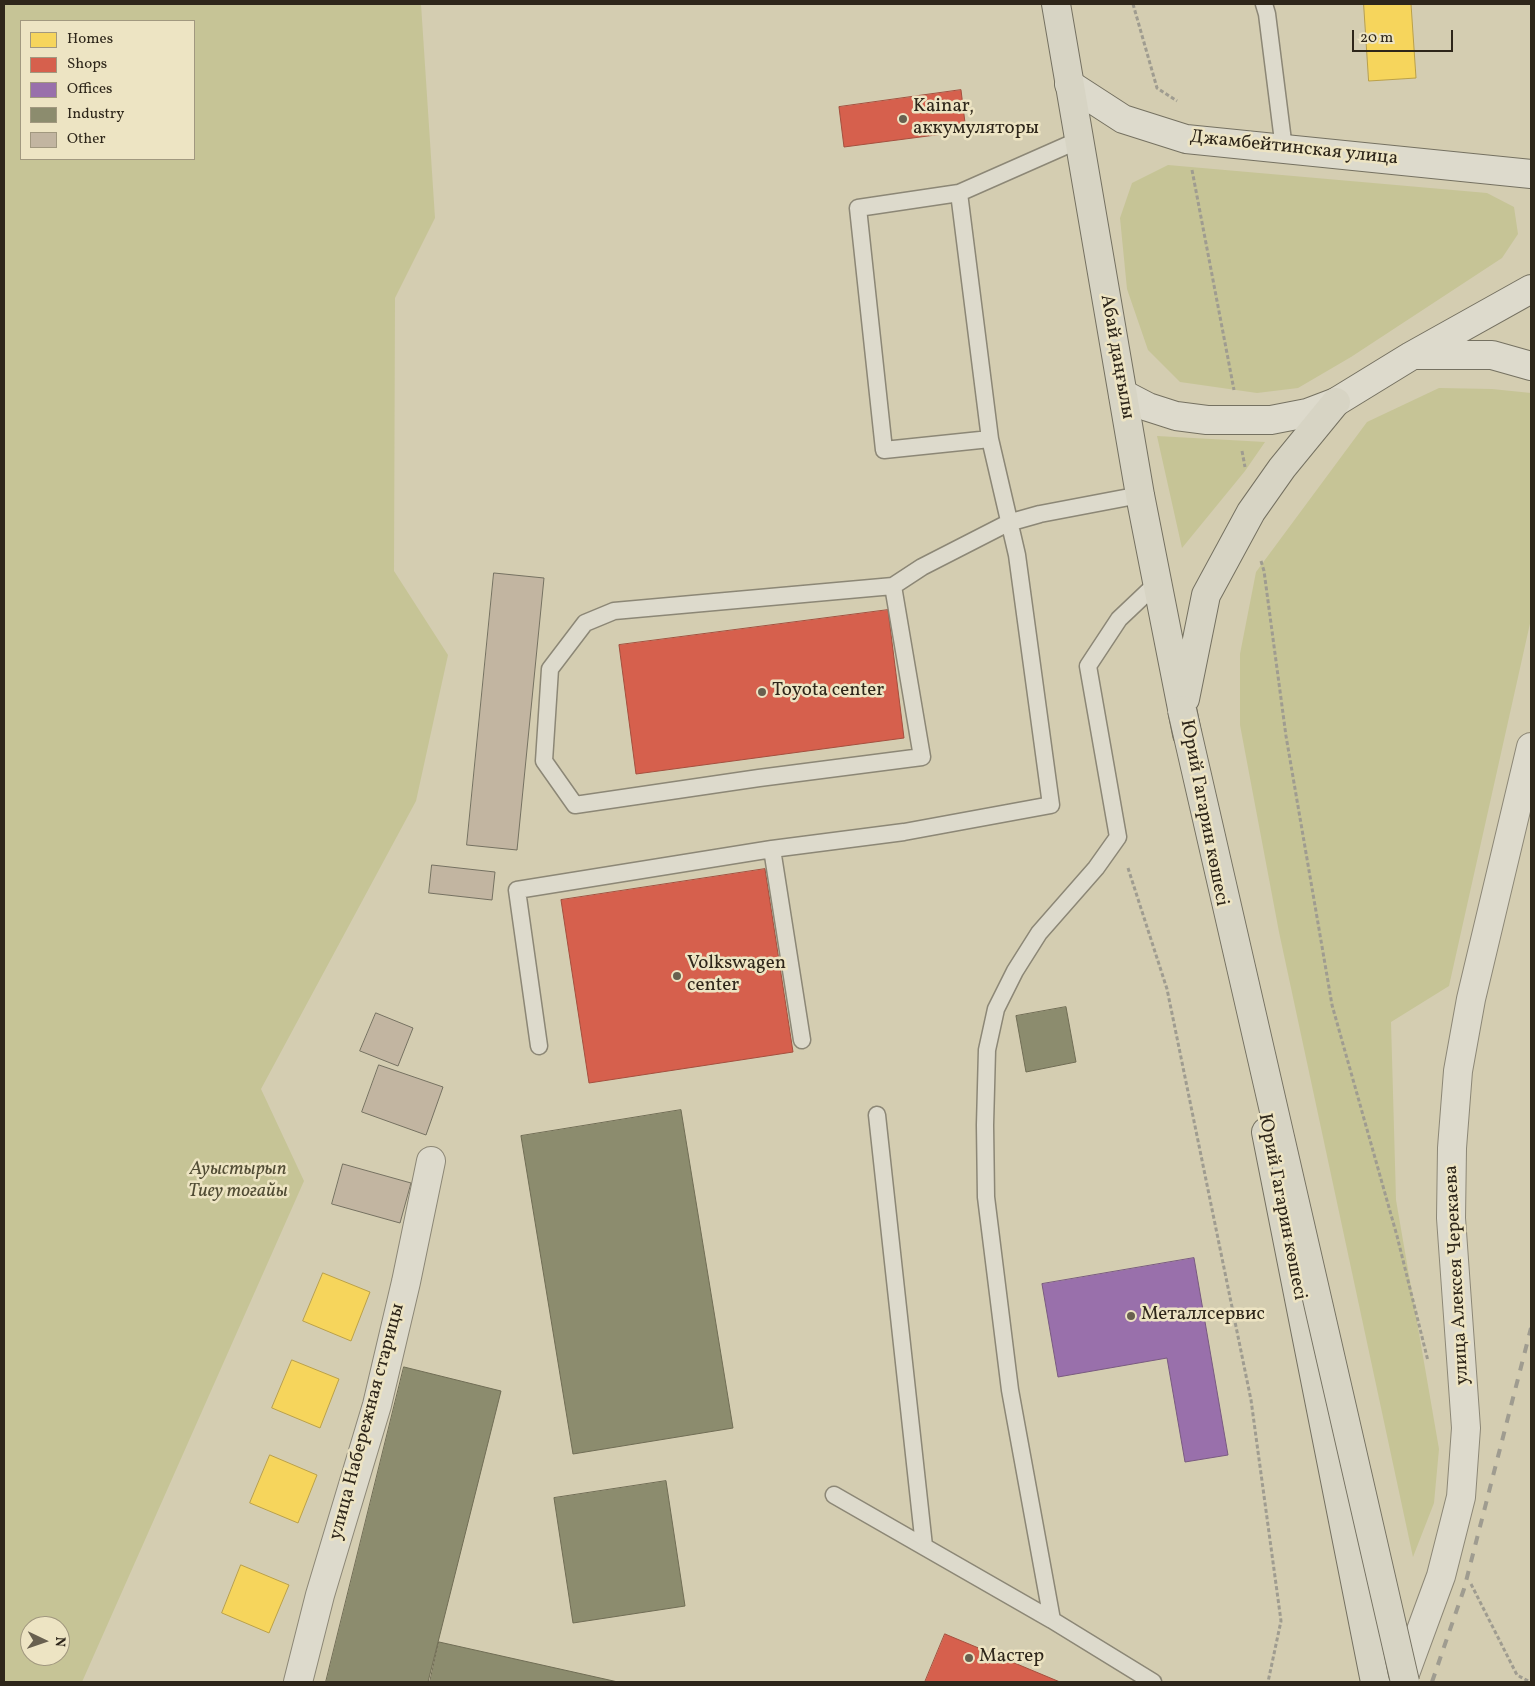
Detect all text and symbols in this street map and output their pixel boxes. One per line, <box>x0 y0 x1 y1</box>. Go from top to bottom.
legend <box>20 20 195 160</box>
scale bar <box>1355 20 1456 52</box>
text: 20 m <box>1360 28 1393 49</box>
text: Homes <box>67 29 113 50</box>
text: Shops <box>67 54 107 75</box>
text: Offices <box>67 79 112 100</box>
place label: Kainar, аккумуляторы <box>913 97 1039 141</box>
text: Industry <box>67 104 124 125</box>
marker: Kainar, аккумуляторы <box>897 113 909 125</box>
street label: Джамбейтинская улица <box>1189 127 1399 171</box>
text: Other <box>67 129 106 150</box>
street label: Абай даңғылы <box>1094 293 1138 421</box>
place label: Toyota center <box>772 681 884 703</box>
marker: Toyota center <box>756 686 768 698</box>
street label: Юрий Гагарин көшесі <box>1174 718 1232 908</box>
place label: Volkswagen center <box>687 954 786 998</box>
marker: Volkswagen center <box>671 970 683 982</box>
street label: Юрий Гагарин көшесі <box>1252 1112 1310 1302</box>
park label: Ауыстырып Тиеу тоғайы <box>188 1160 288 1204</box>
street label: улица Алексея Черекаева <box>1441 1164 1475 1386</box>
street label: улица Набережная старицы <box>325 1301 411 1543</box>
place label: Металлсервис <box>1141 1305 1265 1327</box>
marker: Металлсервис <box>1125 1310 1137 1322</box>
north arrow <box>20 1616 70 1666</box>
text: N <box>50 1636 69 1647</box>
place label: Мастер <box>979 1647 1044 1669</box>
marker: Мастер <box>963 1652 975 1664</box>

